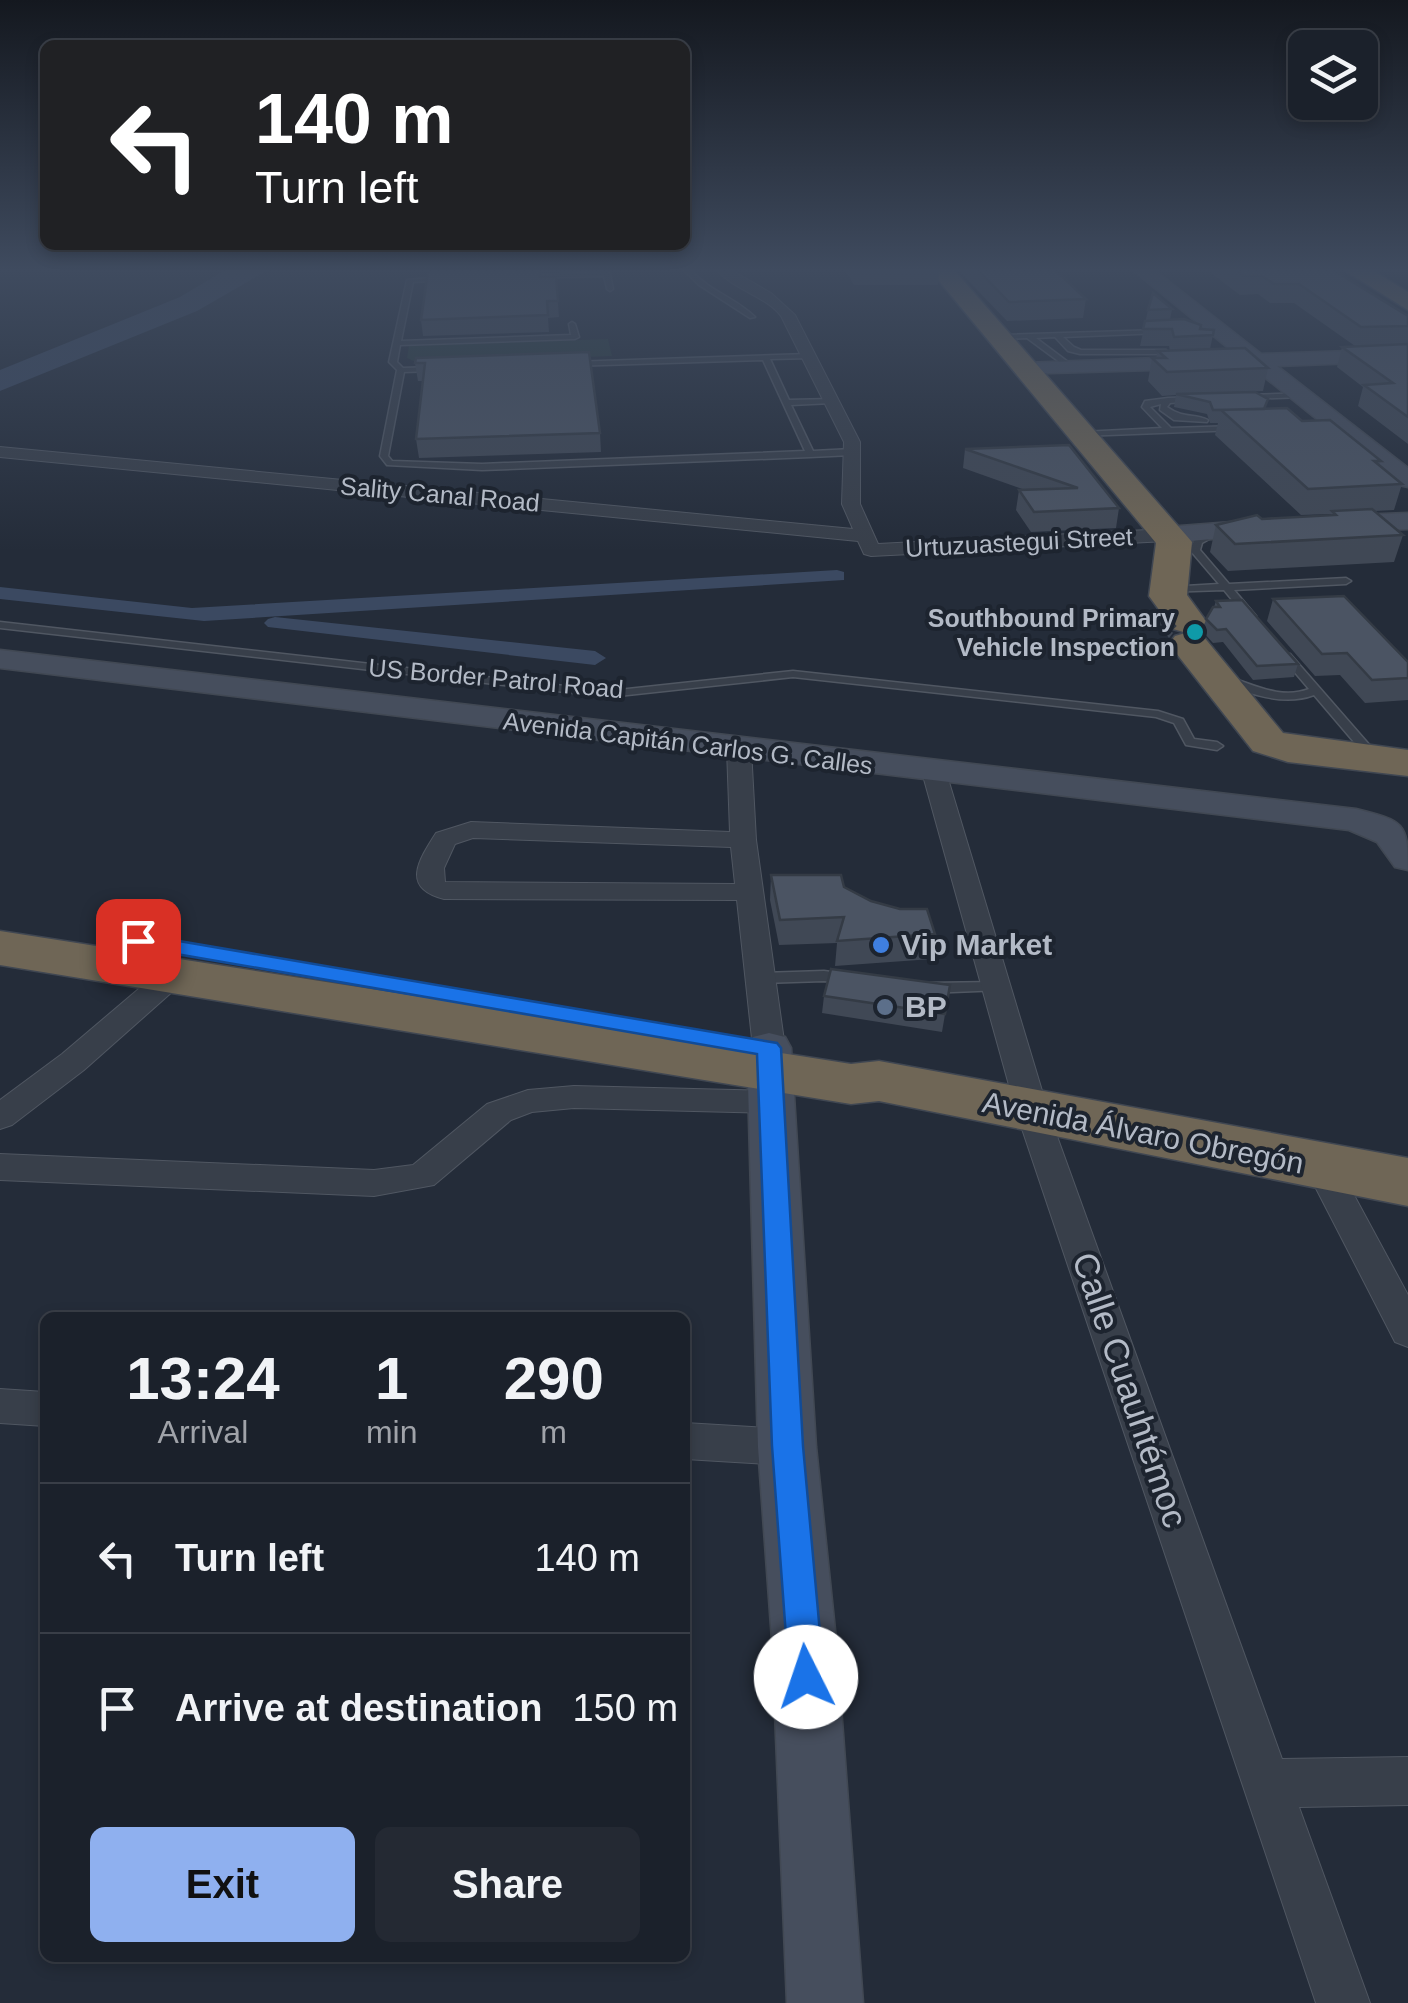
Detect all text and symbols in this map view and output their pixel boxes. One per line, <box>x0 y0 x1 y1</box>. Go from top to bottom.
map controls <box>1288 30 1378 120</box>
button: layers <box>1288 30 1378 120</box>
icon: left <box>90 80 220 210</box>
text: 140 m <box>255 80 453 158</box>
text: Turn left <box>255 162 418 213</box>
street label: Sality Canal Road <box>339 471 541 517</box>
street label: Urtuzuastegui Street <box>904 522 1134 562</box>
place label: Southbound Primary Vehicle Inspection <box>928 604 1175 661</box>
marker: Southbound Primary Vehicle Inspection <box>1184 621 1206 643</box>
street label: US Border Patrol Road <box>367 653 625 703</box>
street label: Avenida Capitán Carlos G. Calles <box>502 706 874 780</box>
pin <box>96 899 181 984</box>
icon: arrive <box>111 914 166 969</box>
place label: Vip Market <box>901 928 1052 961</box>
marker: Vip Market <box>870 934 892 956</box>
place label: BP <box>905 990 947 1023</box>
marker: BP <box>874 996 896 1018</box>
street label: Avenida Álvaro Obregón <box>980 1085 1306 1180</box>
street label: Calle Cuauhtémoc <box>1065 1247 1196 1532</box>
text: 13:24 <box>126 1345 280 1412</box>
text: 1 <box>375 1345 408 1412</box>
text: 290 <box>504 1345 604 1412</box>
text: Arrival <box>158 1414 248 1450</box>
text: min <box>366 1414 417 1450</box>
text: m <box>540 1414 567 1450</box>
icon: left <box>90 1531 145 1586</box>
text: Turn left <box>175 1537 324 1579</box>
text: 140 m <box>534 1537 640 1579</box>
position arrow <box>754 1625 858 1729</box>
icon: arrive <box>90 1681 145 1736</box>
text: Arrive at destination <box>175 1687 542 1729</box>
text: 150 m <box>572 1687 678 1729</box>
button: Exit <box>90 1827 355 1942</box>
button: Share <box>375 1827 640 1942</box>

